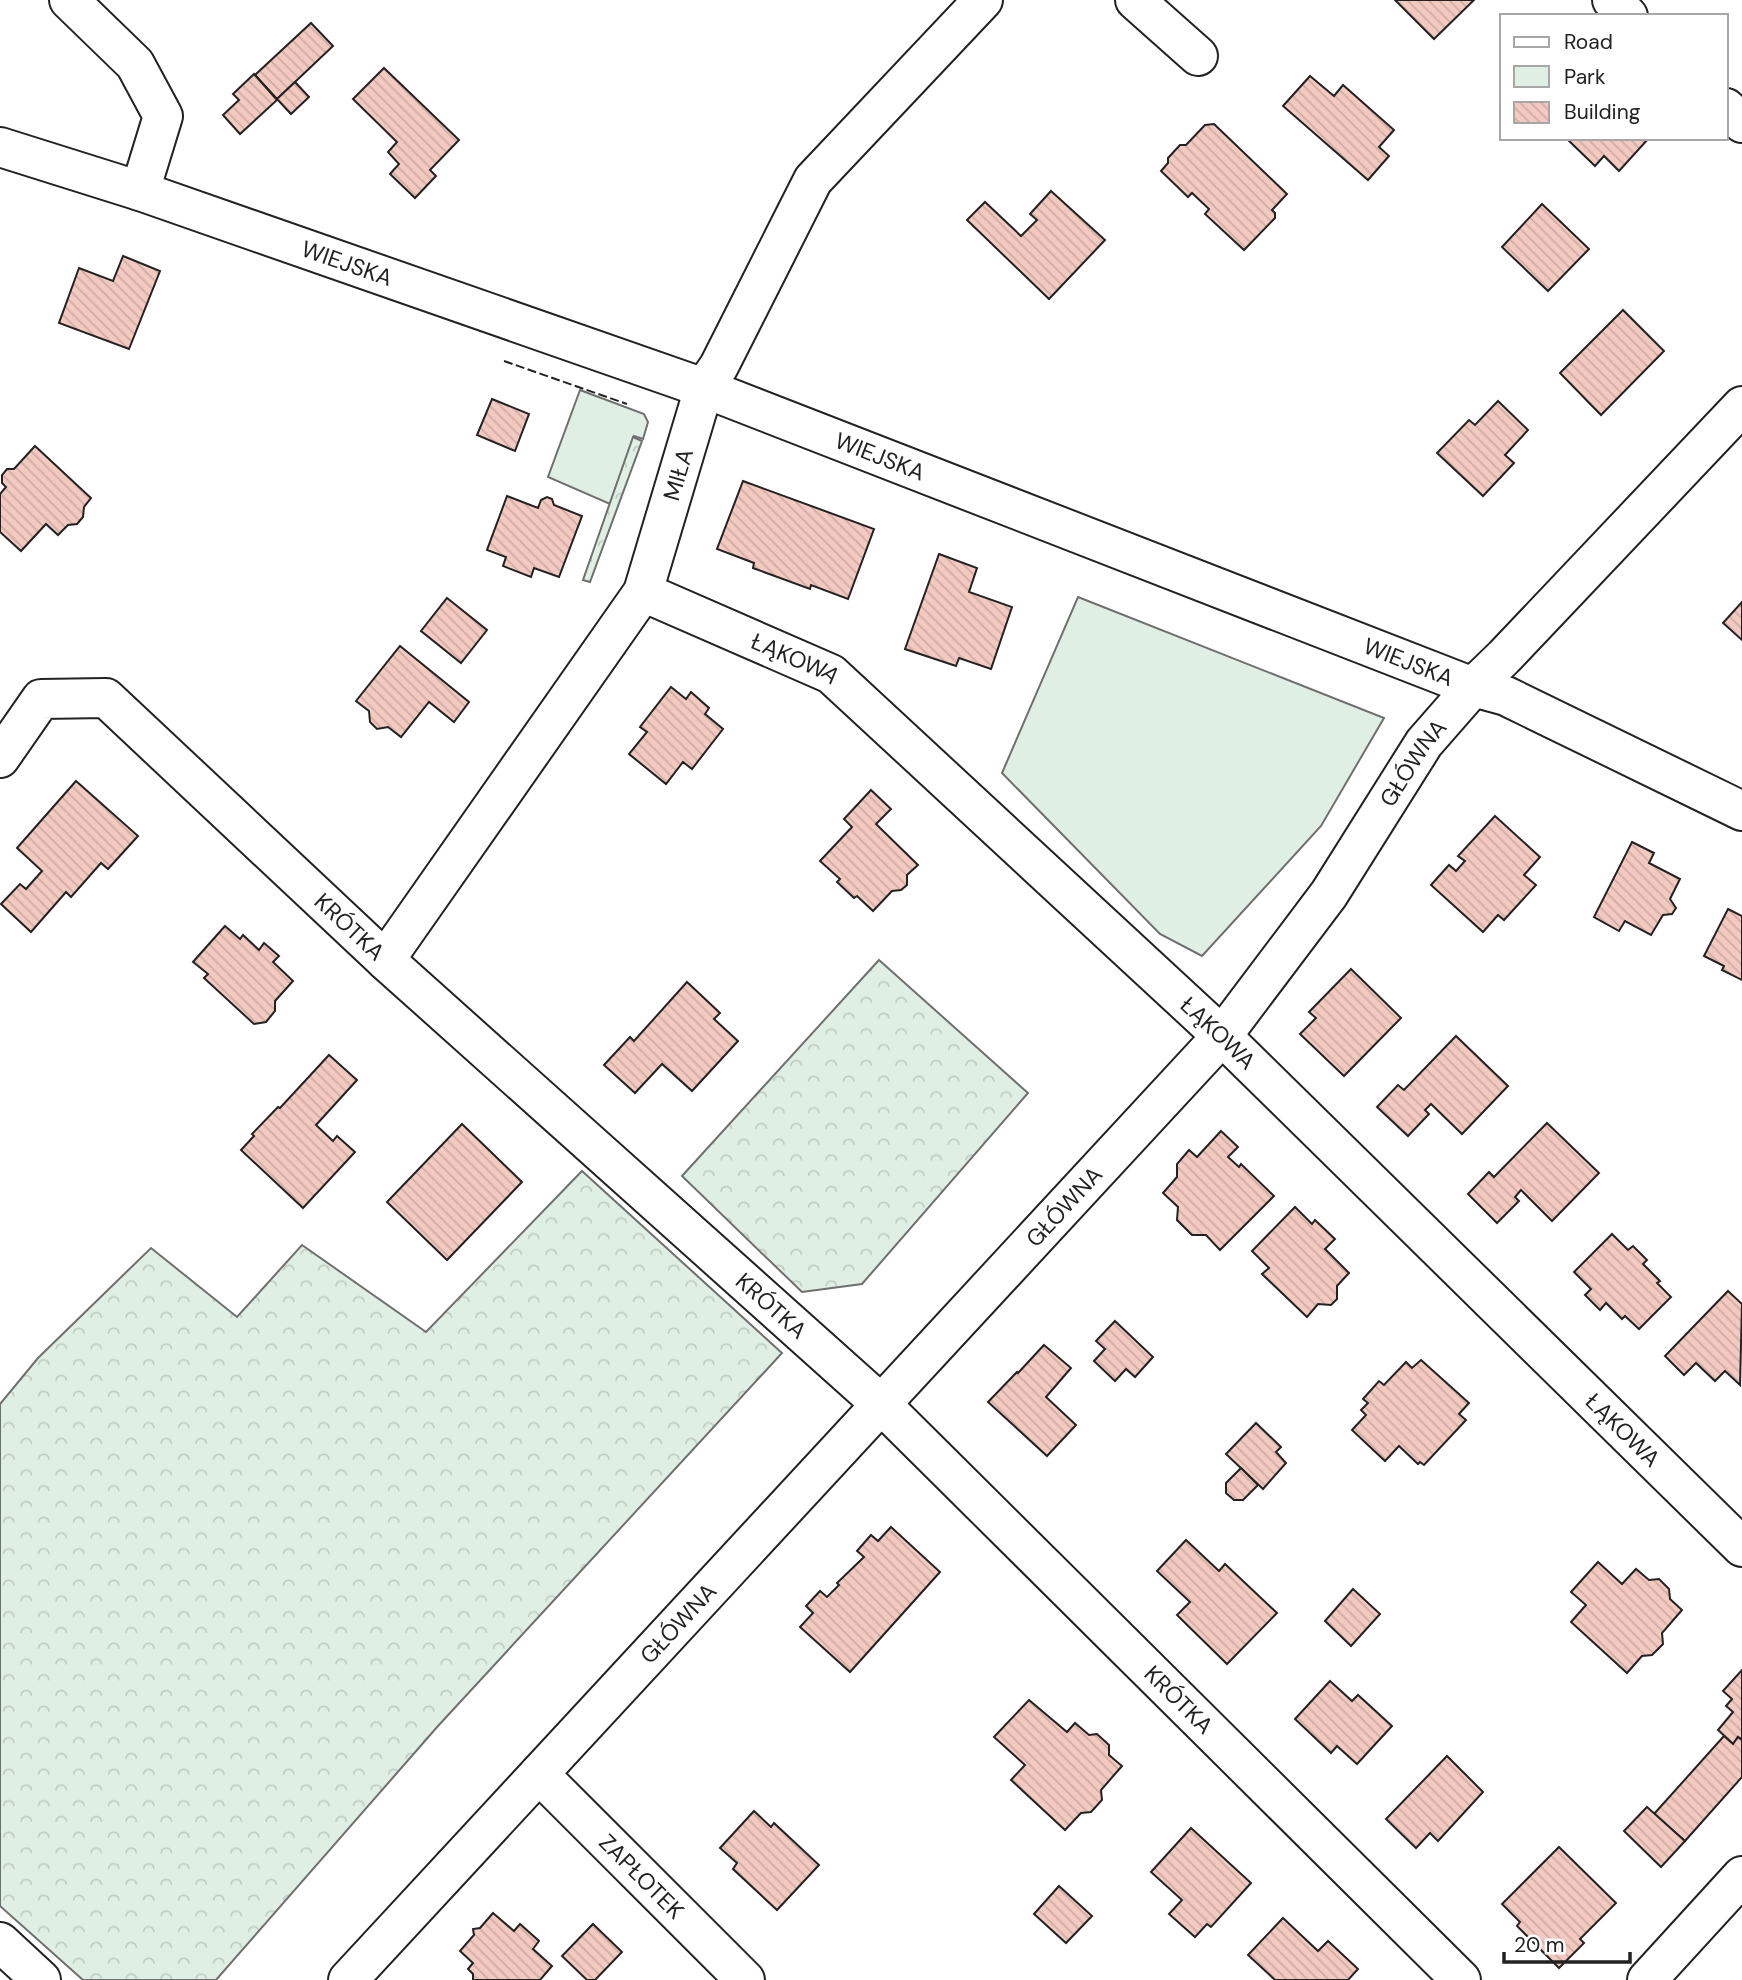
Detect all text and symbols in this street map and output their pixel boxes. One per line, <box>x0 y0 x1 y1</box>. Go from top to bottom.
legend <box>1500 14 1728 140</box>
text: Road <box>1564 28 1613 56</box>
text: Park <box>1564 63 1606 91</box>
text: Building <box>1564 98 1641 126</box>
street label: WIEJSKA <box>298 234 396 293</box>
street label: WIEJSKA <box>831 425 929 487</box>
street label: MIŁA <box>656 445 700 504</box>
street label: ŁĄKOWA <box>746 626 847 690</box>
street label: WIEJSKA <box>1359 631 1458 693</box>
street label: GŁÓWNA <box>1373 713 1453 812</box>
street label: KRÓTKA <box>308 886 391 967</box>
street label: ŁĄKOWA <box>1174 990 1262 1076</box>
street label: GŁÓWNA <box>1019 1160 1109 1253</box>
street label: KRÓTKA <box>729 1266 813 1346</box>
street label: ŁĄKOWA <box>1579 1386 1667 1473</box>
street label: GŁÓWNA <box>633 1577 723 1670</box>
street label: KRÓTKA <box>1138 1659 1220 1741</box>
street label: ZAPŁOTEK <box>593 1828 691 1926</box>
scale bar <box>1504 1920 1630 1964</box>
text: 20 m <box>1514 1931 1565 1959</box>

